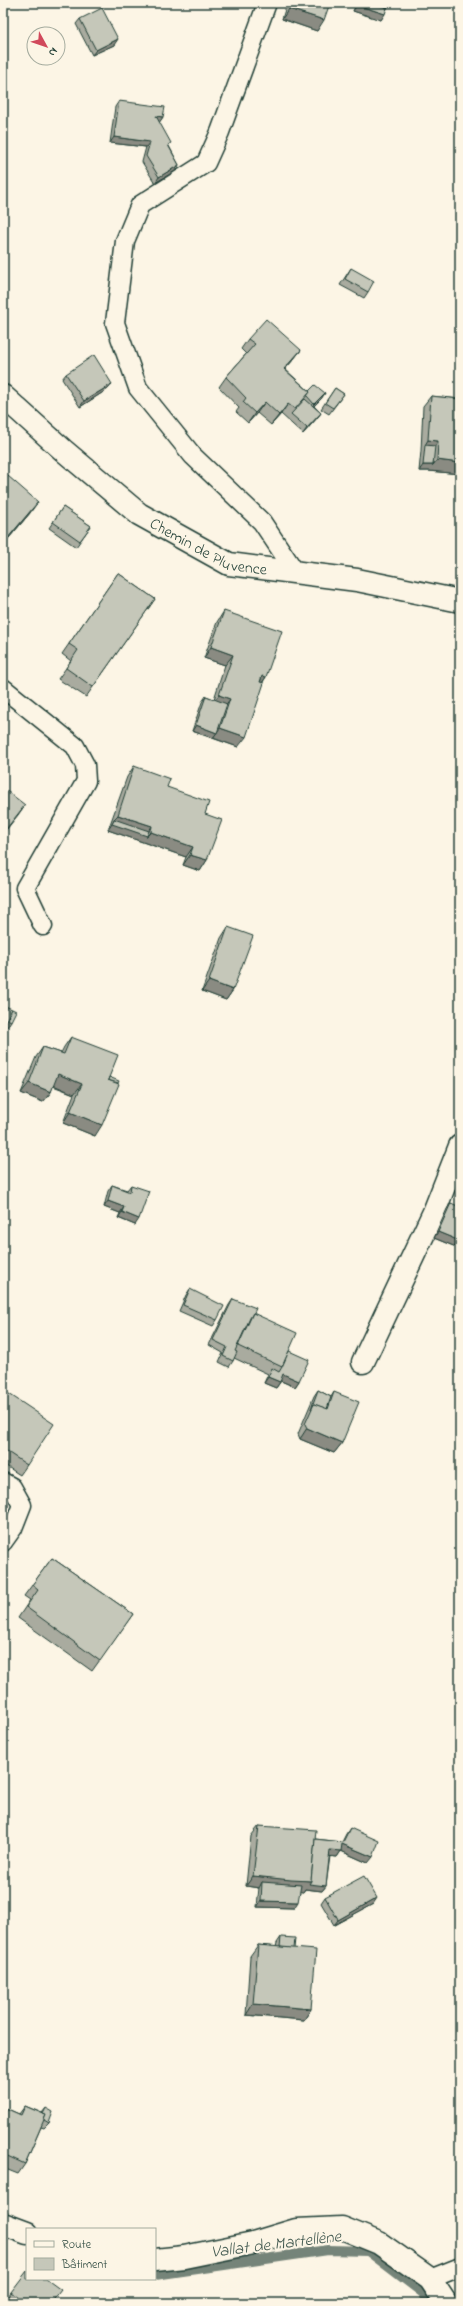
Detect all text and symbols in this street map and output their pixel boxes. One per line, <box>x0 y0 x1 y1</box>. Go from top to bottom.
north arrow <box>26 26 66 66</box>
text: N <box>44 44 61 60</box>
street label: Chemin de Pluvence <box>145 512 269 583</box>
water label: Vallat de Martellène <box>210 2224 344 2265</box>
legend <box>26 2228 156 2280</box>
text: Route <box>62 2236 92 2254</box>
text: Bâtiment <box>61 2256 107 2274</box>

